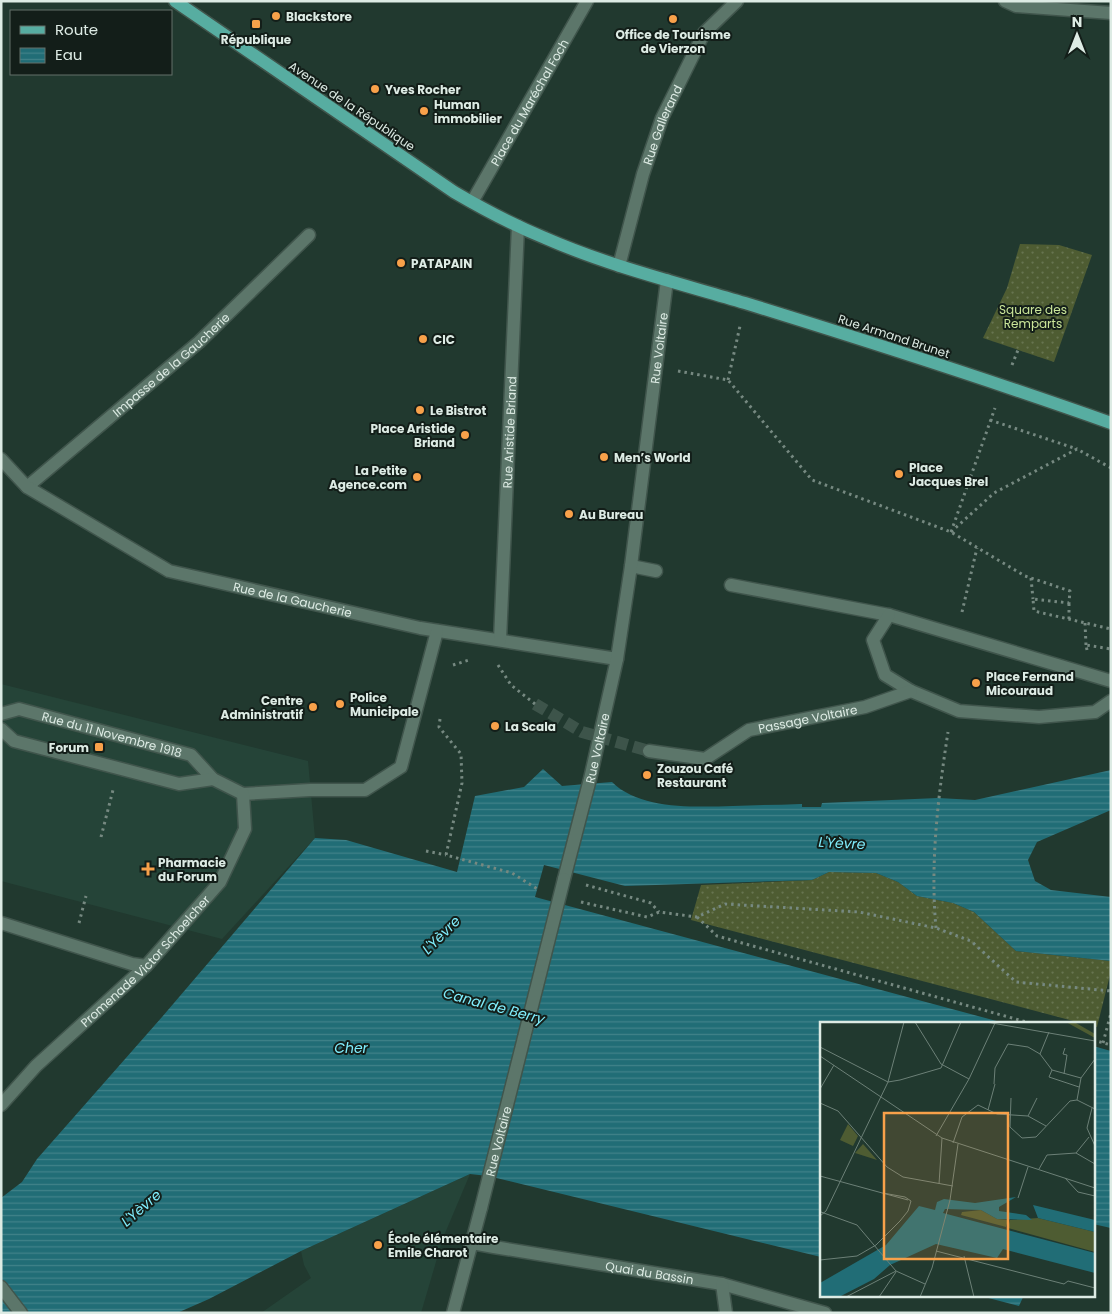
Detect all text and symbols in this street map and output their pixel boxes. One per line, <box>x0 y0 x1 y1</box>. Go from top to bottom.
place label: Blackstore <box>286 8 353 25</box>
legend <box>10 10 172 75</box>
marker: Blackstore <box>270 10 282 22</box>
north arrow <box>1052 10 1102 60</box>
text: N <box>1072 12 1082 32</box>
marker: Office de Tourisme de Vierzon <box>667 13 679 25</box>
marker: République <box>250 18 262 30</box>
text: Route <box>55 19 98 40</box>
place label: Office de Tourisme de Vierzon <box>615 26 731 57</box>
place label: République <box>221 31 292 48</box>
street label: Place du Maréchal Foch <box>486 36 572 169</box>
text: Eau <box>55 44 82 65</box>
street label: Avenue de la République <box>285 57 419 155</box>
place label: Yves Rocher <box>385 81 461 98</box>
street label: Rue Gallerand <box>638 82 686 167</box>
marker: Yves Rocher <box>369 83 381 95</box>
place label: Human immobilier <box>434 96 502 127</box>
marker: Human immobilier <box>418 105 430 117</box>
place label: PATAPAIN <box>411 255 472 272</box>
marker: PATAPAIN <box>395 257 407 269</box>
park label: Square des Remparts <box>999 301 1067 332</box>
street label: Impasse de la Gaucherie <box>109 309 233 420</box>
street label: Rue Armand Brunet <box>836 310 952 362</box>
street label: Rue Voltaire <box>646 311 671 385</box>
place label: CIC <box>433 331 455 348</box>
marker: CIC <box>417 333 429 345</box>
street label: Rue Aristide Briand <box>498 376 520 489</box>
place label: Le Bistrot <box>430 402 486 419</box>
marker: Le Bistrot <box>414 404 426 416</box>
place label: Place Aristide Briand <box>370 420 456 451</box>
marker: Place Aristide Briand <box>459 429 471 441</box>
place label: Men’s World <box>614 449 691 466</box>
marker: Men’s World <box>598 451 610 463</box>
place label: Place Jacques Brel <box>909 459 988 490</box>
place label: La Petite Agence.com <box>329 462 408 493</box>
marker: Place Jacques Brel <box>893 468 905 480</box>
marker: La Petite Agence.com <box>411 471 423 483</box>
place label: Au Bureau <box>579 506 643 523</box>
marker: Au Bureau <box>563 508 575 520</box>
street label: Rue de la Gaucherie <box>232 577 354 621</box>
place label: Place Fernand Micouraud <box>986 668 1074 699</box>
marker: Place Fernand Micouraud <box>970 677 982 689</box>
place label: Police Municipale <box>350 689 419 720</box>
place label: Centre Administratif <box>221 692 304 723</box>
marker: Police Municipale <box>334 698 346 710</box>
street label: Passage Voltaire <box>757 700 859 737</box>
marker: Centre Administratif <box>307 701 319 713</box>
street label: Rue du 11 Novembre 1918 <box>40 707 184 761</box>
street label: Rue Voltaire <box>581 711 613 785</box>
place label: La Scala <box>505 718 556 735</box>
marker: La Scala <box>489 720 501 732</box>
place label: Forum <box>49 739 89 756</box>
marker: Forum <box>93 741 105 753</box>
place label: Zouzou Café Restaurant <box>657 760 734 791</box>
marker: Zouzou Café Restaurant <box>641 769 653 781</box>
water label: L'Yèvre <box>818 832 866 854</box>
place label: Pharmacie du Forum <box>158 854 227 885</box>
marker: Pharmacie du Forum <box>142 863 154 875</box>
street label: Promenade Victor Schoelcher <box>76 891 214 1030</box>
water label: L'Yèvre <box>417 911 465 959</box>
water label: Canal de Berry <box>441 983 548 1029</box>
inset map <box>820 1022 1094 1296</box>
water label: Cher <box>334 1038 369 1058</box>
street label: Rue Voltaire <box>481 1104 515 1178</box>
water label: L'Yèvre <box>117 1185 165 1231</box>
place label: École élémentaire Emile Charot <box>388 1230 499 1261</box>
marker: École élémentaire Emile Charot <box>372 1239 384 1251</box>
street label: Quai du Bassin <box>604 1257 695 1288</box>

